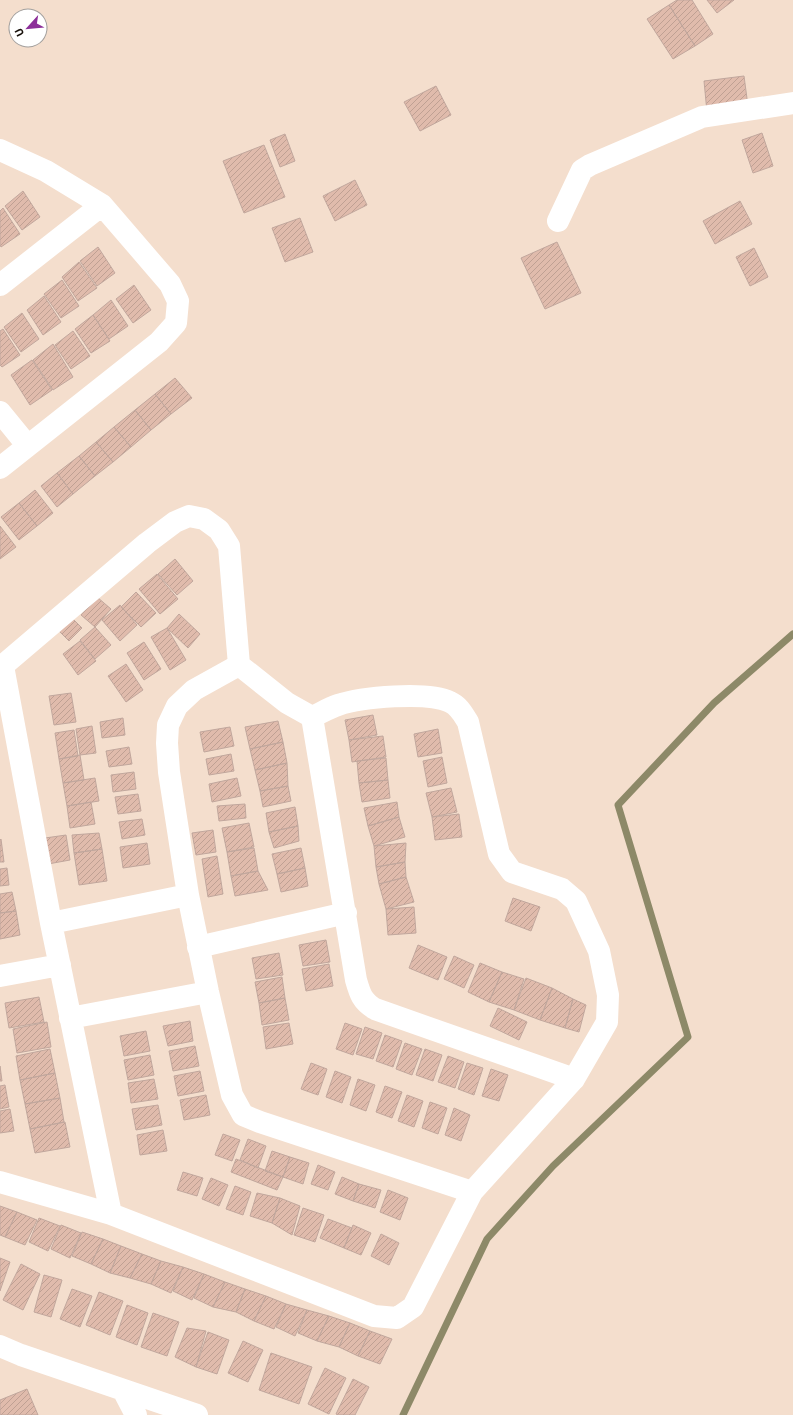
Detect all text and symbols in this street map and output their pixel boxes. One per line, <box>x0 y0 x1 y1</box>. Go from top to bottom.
north arrow <box>8 8 48 48</box>
text: U <box>11 26 27 39</box>

